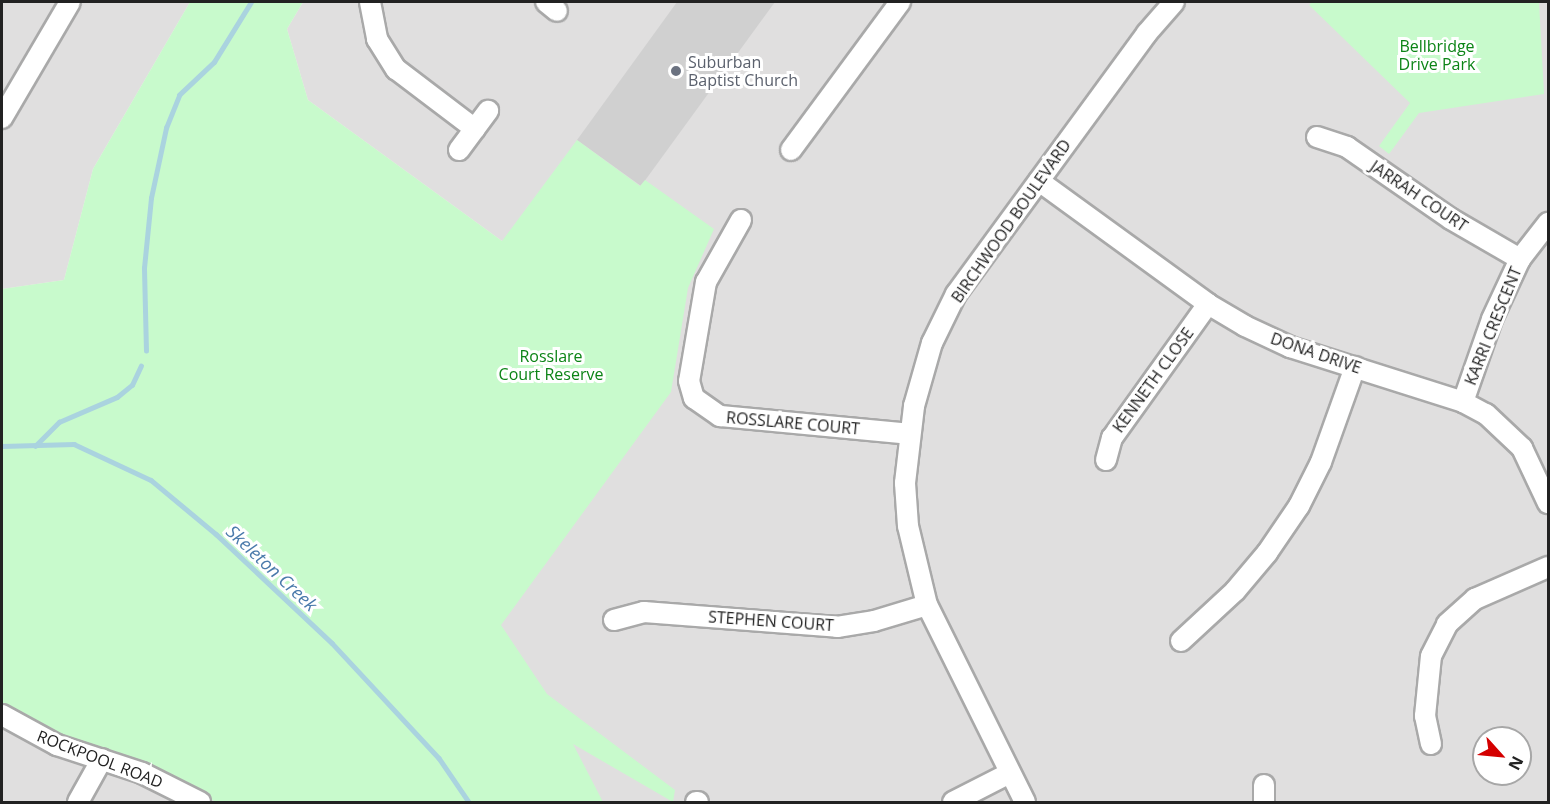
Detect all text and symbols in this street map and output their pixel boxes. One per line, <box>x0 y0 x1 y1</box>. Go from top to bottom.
park label: Bellbridge Drive Park <box>1399 36 1475 74</box>
place label: Suburban Baptist Church <box>688 52 798 90</box>
marker: Suburban Baptist Church <box>669 64 683 78</box>
street label: BIRCHWOOD BOULEVARD <box>947 136 1075 306</box>
street label: JARRAH COURT <box>1367 156 1471 236</box>
street label: KARRI CRESCENT <box>1461 264 1525 388</box>
street label: KENNETH CLOSE <box>1109 324 1197 436</box>
street label: DONA DRIVE <box>1268 328 1364 378</box>
park label: Rosslare Court Reserve <box>499 346 603 384</box>
street label: ROSSLARE COURT <box>725 408 861 438</box>
water label: Skeleton Creek <box>222 521 322 615</box>
street label: STEPHEN COURT <box>708 607 834 635</box>
street label: ROCKPOOL ROAD <box>34 726 166 792</box>
north arrow <box>1472 726 1532 786</box>
text: N <box>1504 752 1529 774</box>

